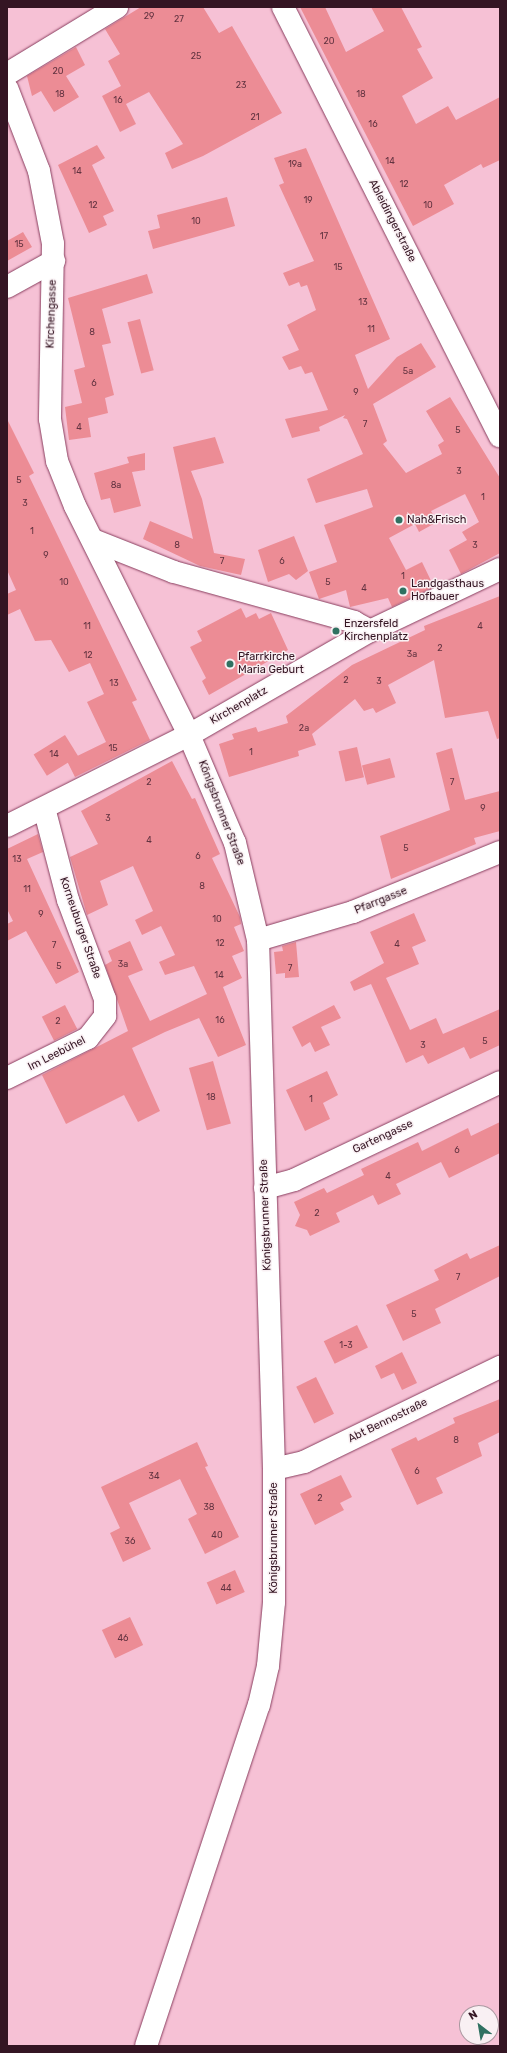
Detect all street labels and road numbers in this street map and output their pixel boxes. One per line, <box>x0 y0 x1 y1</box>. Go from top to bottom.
street label: Ableidingerstraße <box>365 178 419 264</box>
street label: Kirchengasse <box>44 279 60 349</box>
street label: Kirchenplatz <box>208 684 270 728</box>
street label: Königsbrunner Straße <box>195 758 247 868</box>
street label: Korneuburger Straße <box>56 875 104 981</box>
street label: Pfarrgasse <box>353 884 409 918</box>
street label: Im Leebühel <box>26 1034 88 1074</box>
street label: Gartengasse <box>351 1117 415 1157</box>
street label: Königsbrunner Straße <box>257 1159 275 1271</box>
street label: Abt Bennostraße <box>346 1396 430 1446</box>
street label: Königsbrunner Straße <box>267 1482 281 1594</box>

